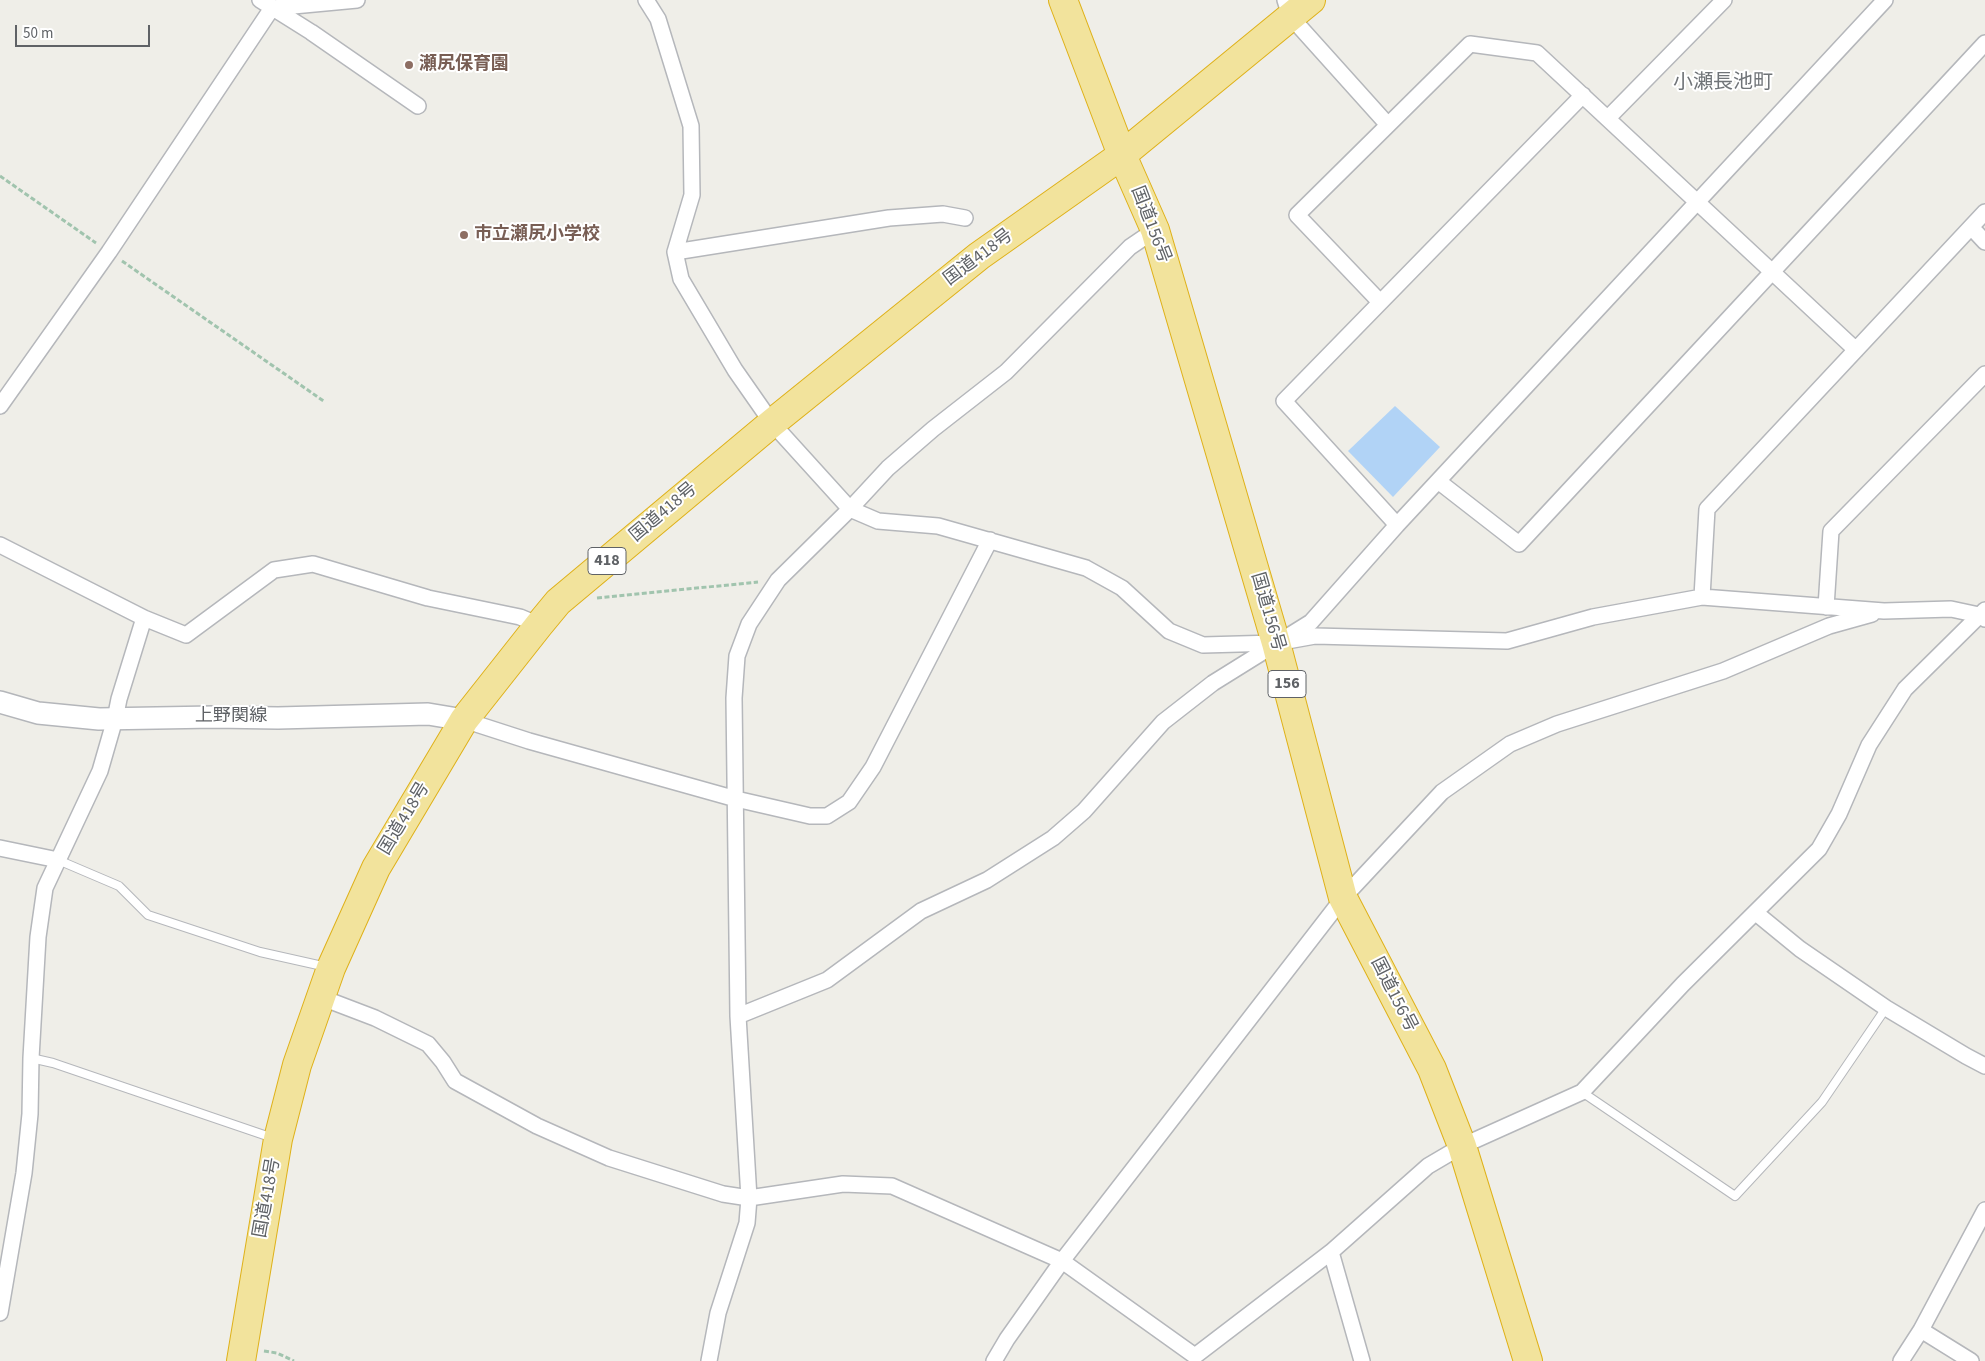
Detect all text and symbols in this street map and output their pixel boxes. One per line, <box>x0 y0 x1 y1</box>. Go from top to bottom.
scale bar <box>18 15 152 47</box>
text: 50 m <box>23 23 53 44</box>
place label: 瀬尻保育園 <box>419 54 509 76</box>
marker: 瀬尻保育園 <box>403 59 415 71</box>
district label: 小瀬長池町 <box>1673 72 1773 96</box>
street label: 国道156号 <box>1125 183 1175 267</box>
place label: 市立瀬尻小学校 <box>474 224 600 246</box>
street label: 国道418号 <box>940 225 1018 291</box>
marker: 市立瀬尻小学校 <box>458 229 470 241</box>
street label: 国道418号 <box>626 479 702 547</box>
road number: 418 <box>588 548 626 574</box>
street label: 国道156号 <box>1245 570 1289 654</box>
road number: 156 <box>1268 671 1306 698</box>
street label: 上野関線 <box>195 706 267 728</box>
street label: 国道418号 <box>375 779 435 859</box>
street label: 国道156号 <box>1365 954 1421 1036</box>
street label: 国道418号 <box>250 1156 286 1240</box>

